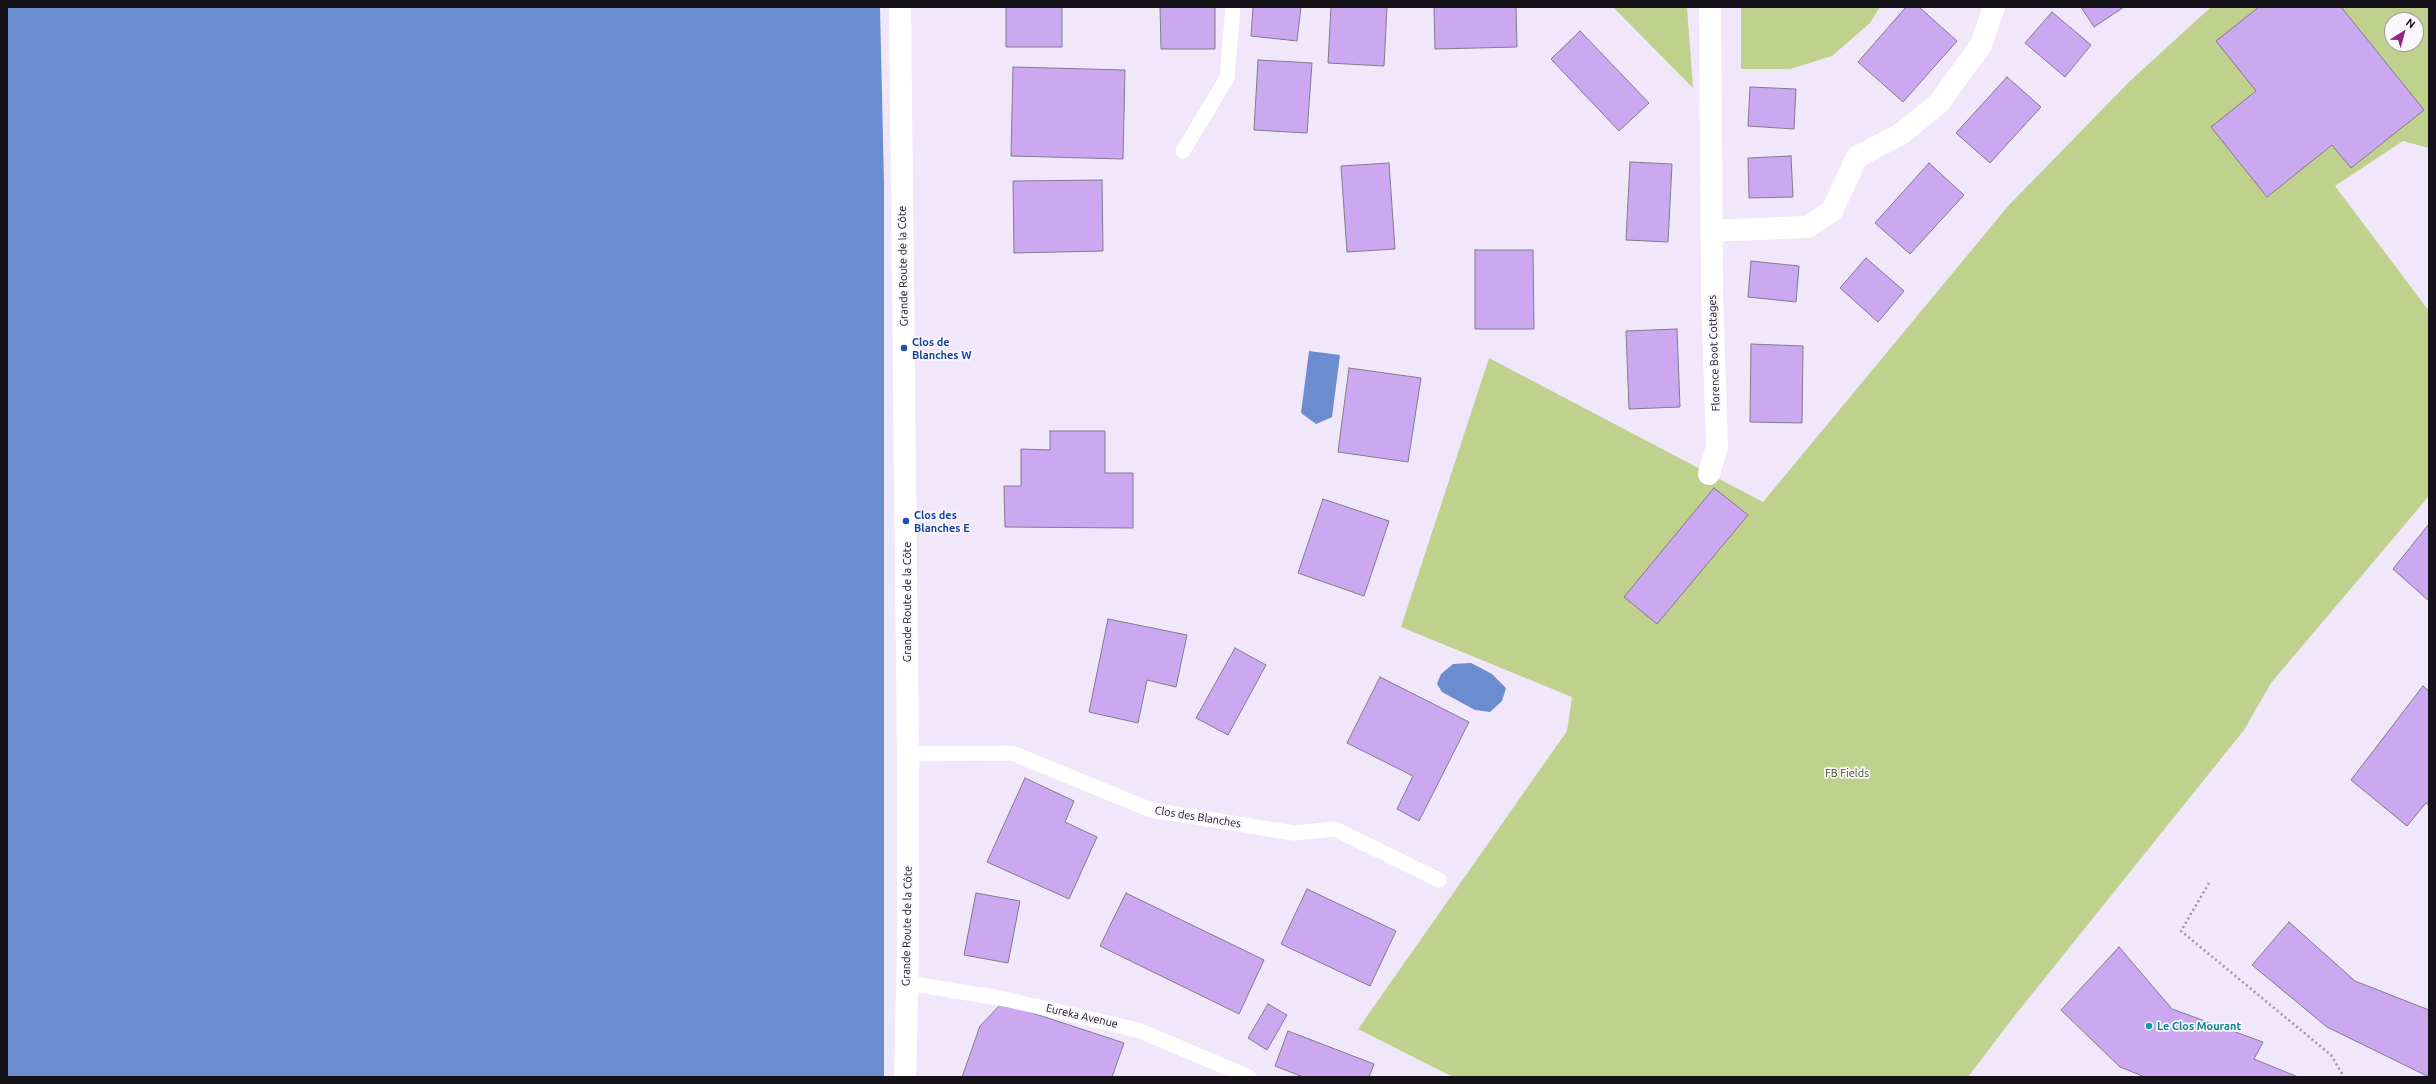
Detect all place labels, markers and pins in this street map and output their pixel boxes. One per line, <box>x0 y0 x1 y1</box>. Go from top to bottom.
place label: Clos de Blanches W <box>912 335 971 361</box>
marker: Clos de Blanches W <box>899 343 909 353</box>
place label: Clos des Blanches E <box>914 508 970 534</box>
marker: Clos des Blanches E <box>901 516 911 526</box>
place label: Le Clos Mourant <box>2157 1019 2241 1033</box>
marker: Le Clos Mourant <box>2144 1021 2154 1031</box>

